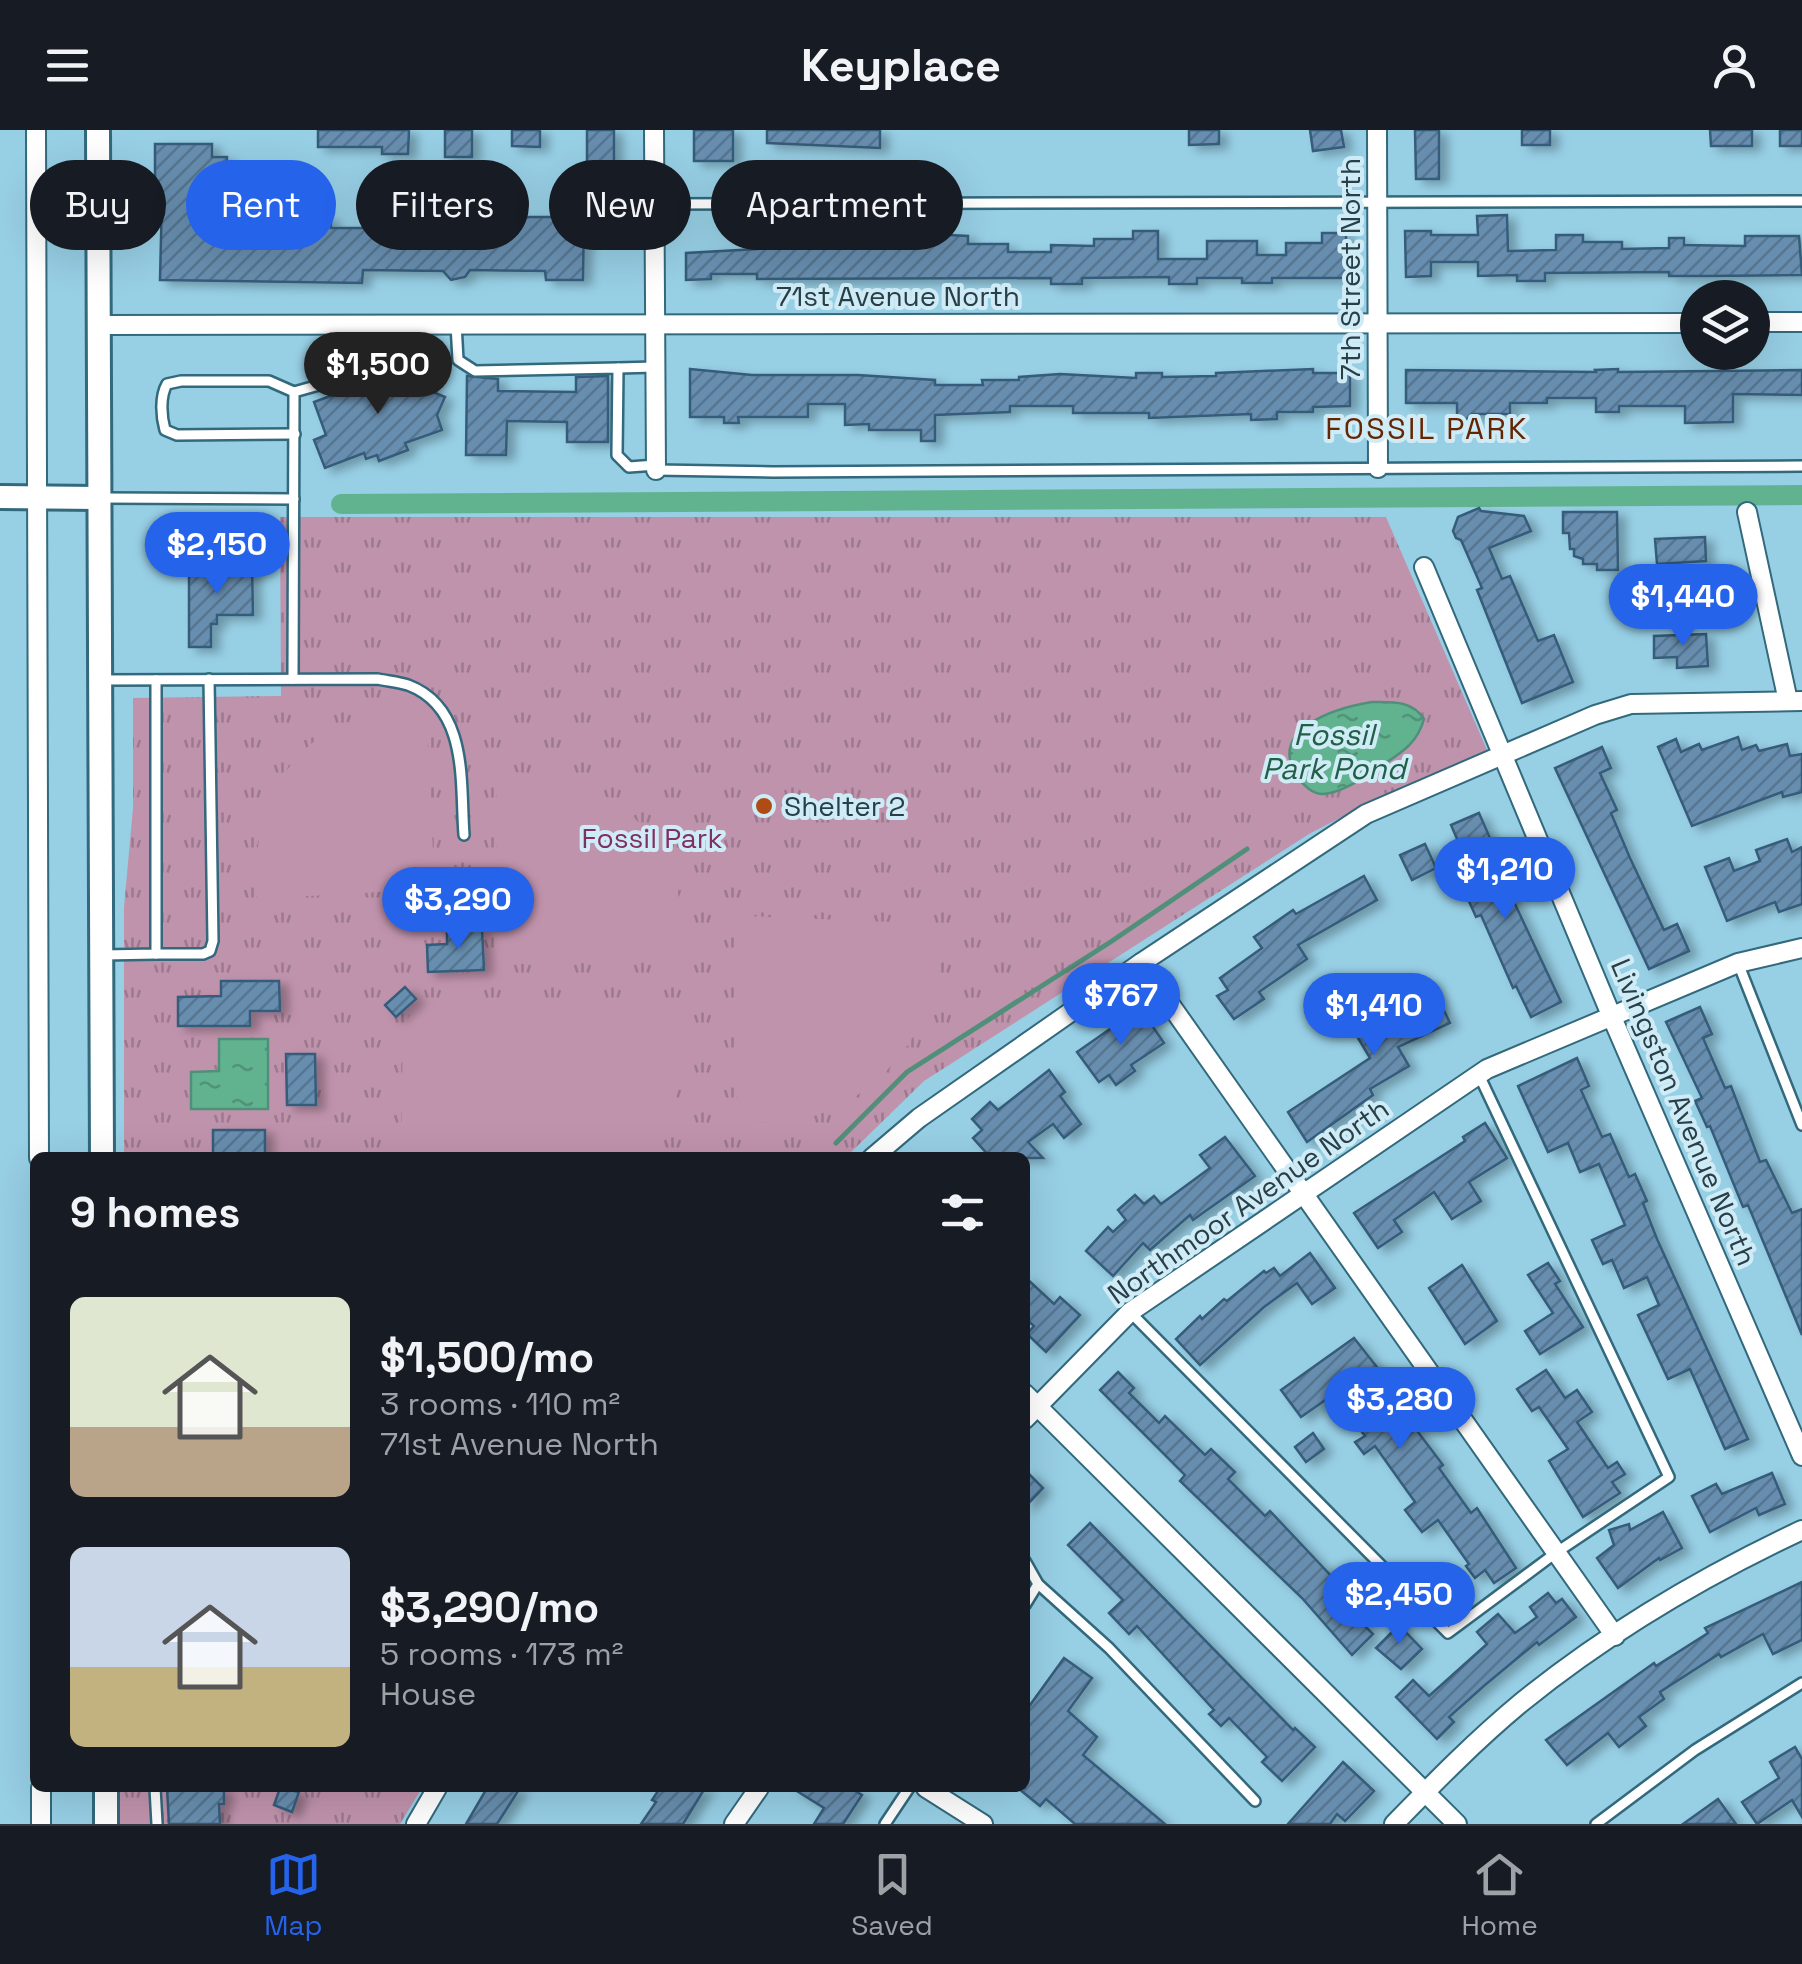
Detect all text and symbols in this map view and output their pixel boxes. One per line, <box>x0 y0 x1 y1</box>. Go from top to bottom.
text: Keyplace <box>801 37 1001 94</box>
icon: menu <box>40 38 95 93</box>
icon: person <box>1707 38 1762 93</box>
street label: 7th Street North <box>1332 158 1368 380</box>
chip: Buy <box>30 160 166 250</box>
chip: Rent <box>186 160 336 250</box>
chip: Filters <box>356 160 529 250</box>
chip: New <box>549 160 691 250</box>
chip: Apartment <box>711 160 963 250</box>
street label: 71st Avenue North <box>776 278 1020 314</box>
map controls <box>1680 280 1770 370</box>
button: layers <box>1680 280 1770 370</box>
pin: $1,500 <box>297 332 459 417</box>
text: $1,500 <box>326 344 430 384</box>
district label: FOSSIL PARK <box>1325 409 1529 448</box>
pin: $2,150 <box>136 512 298 597</box>
text: $2,150 <box>167 524 267 564</box>
pin: $1,440 <box>1602 564 1764 649</box>
text: $1,440 <box>1631 576 1735 616</box>
water label: Fossil Park Pond <box>1262 715 1410 788</box>
place label: Shelter 2 <box>784 788 905 824</box>
marker: Shelter 2 <box>753 795 775 817</box>
park label: Fossil Park <box>582 820 722 856</box>
pin: $1,210 <box>1424 837 1586 922</box>
text: $1,210 <box>1456 849 1554 889</box>
pin: $3,290 <box>377 867 539 952</box>
text: $3,290 <box>404 879 512 919</box>
street label: Livingston Avenue North <box>1603 953 1765 1271</box>
pin: $767 <box>1062 963 1180 1048</box>
pin: $1,410 <box>1293 973 1455 1058</box>
text: $767 <box>1084 975 1158 1015</box>
text: $1,410 <box>1325 985 1423 1025</box>
street label: Northmoor Avenue North <box>1100 1090 1396 1312</box>
icon: filters <box>935 1185 990 1240</box>
text: 9 homes <box>70 1186 240 1239</box>
text: $1,500/mo <box>380 1331 594 1384</box>
icon: home <box>150 1337 270 1457</box>
pin: $3,280 <box>1319 1367 1481 1452</box>
text: $3,280 <box>1346 1379 1454 1419</box>
text: 3 rooms · 110 m² <box>380 1384 620 1424</box>
text: 71st Avenue North <box>380 1424 659 1464</box>
pin: $2,450 <box>1318 1562 1480 1647</box>
text: $2,450 <box>1345 1574 1453 1614</box>
text: $3,290/mo <box>380 1581 599 1634</box>
icon: home <box>150 1587 270 1707</box>
text: 5 rooms · 173 m² <box>380 1634 623 1674</box>
text: House <box>380 1674 476 1714</box>
tab: Map <box>264 1847 323 1943</box>
tab: Saved <box>851 1847 933 1943</box>
tab: Home <box>1461 1847 1538 1943</box>

